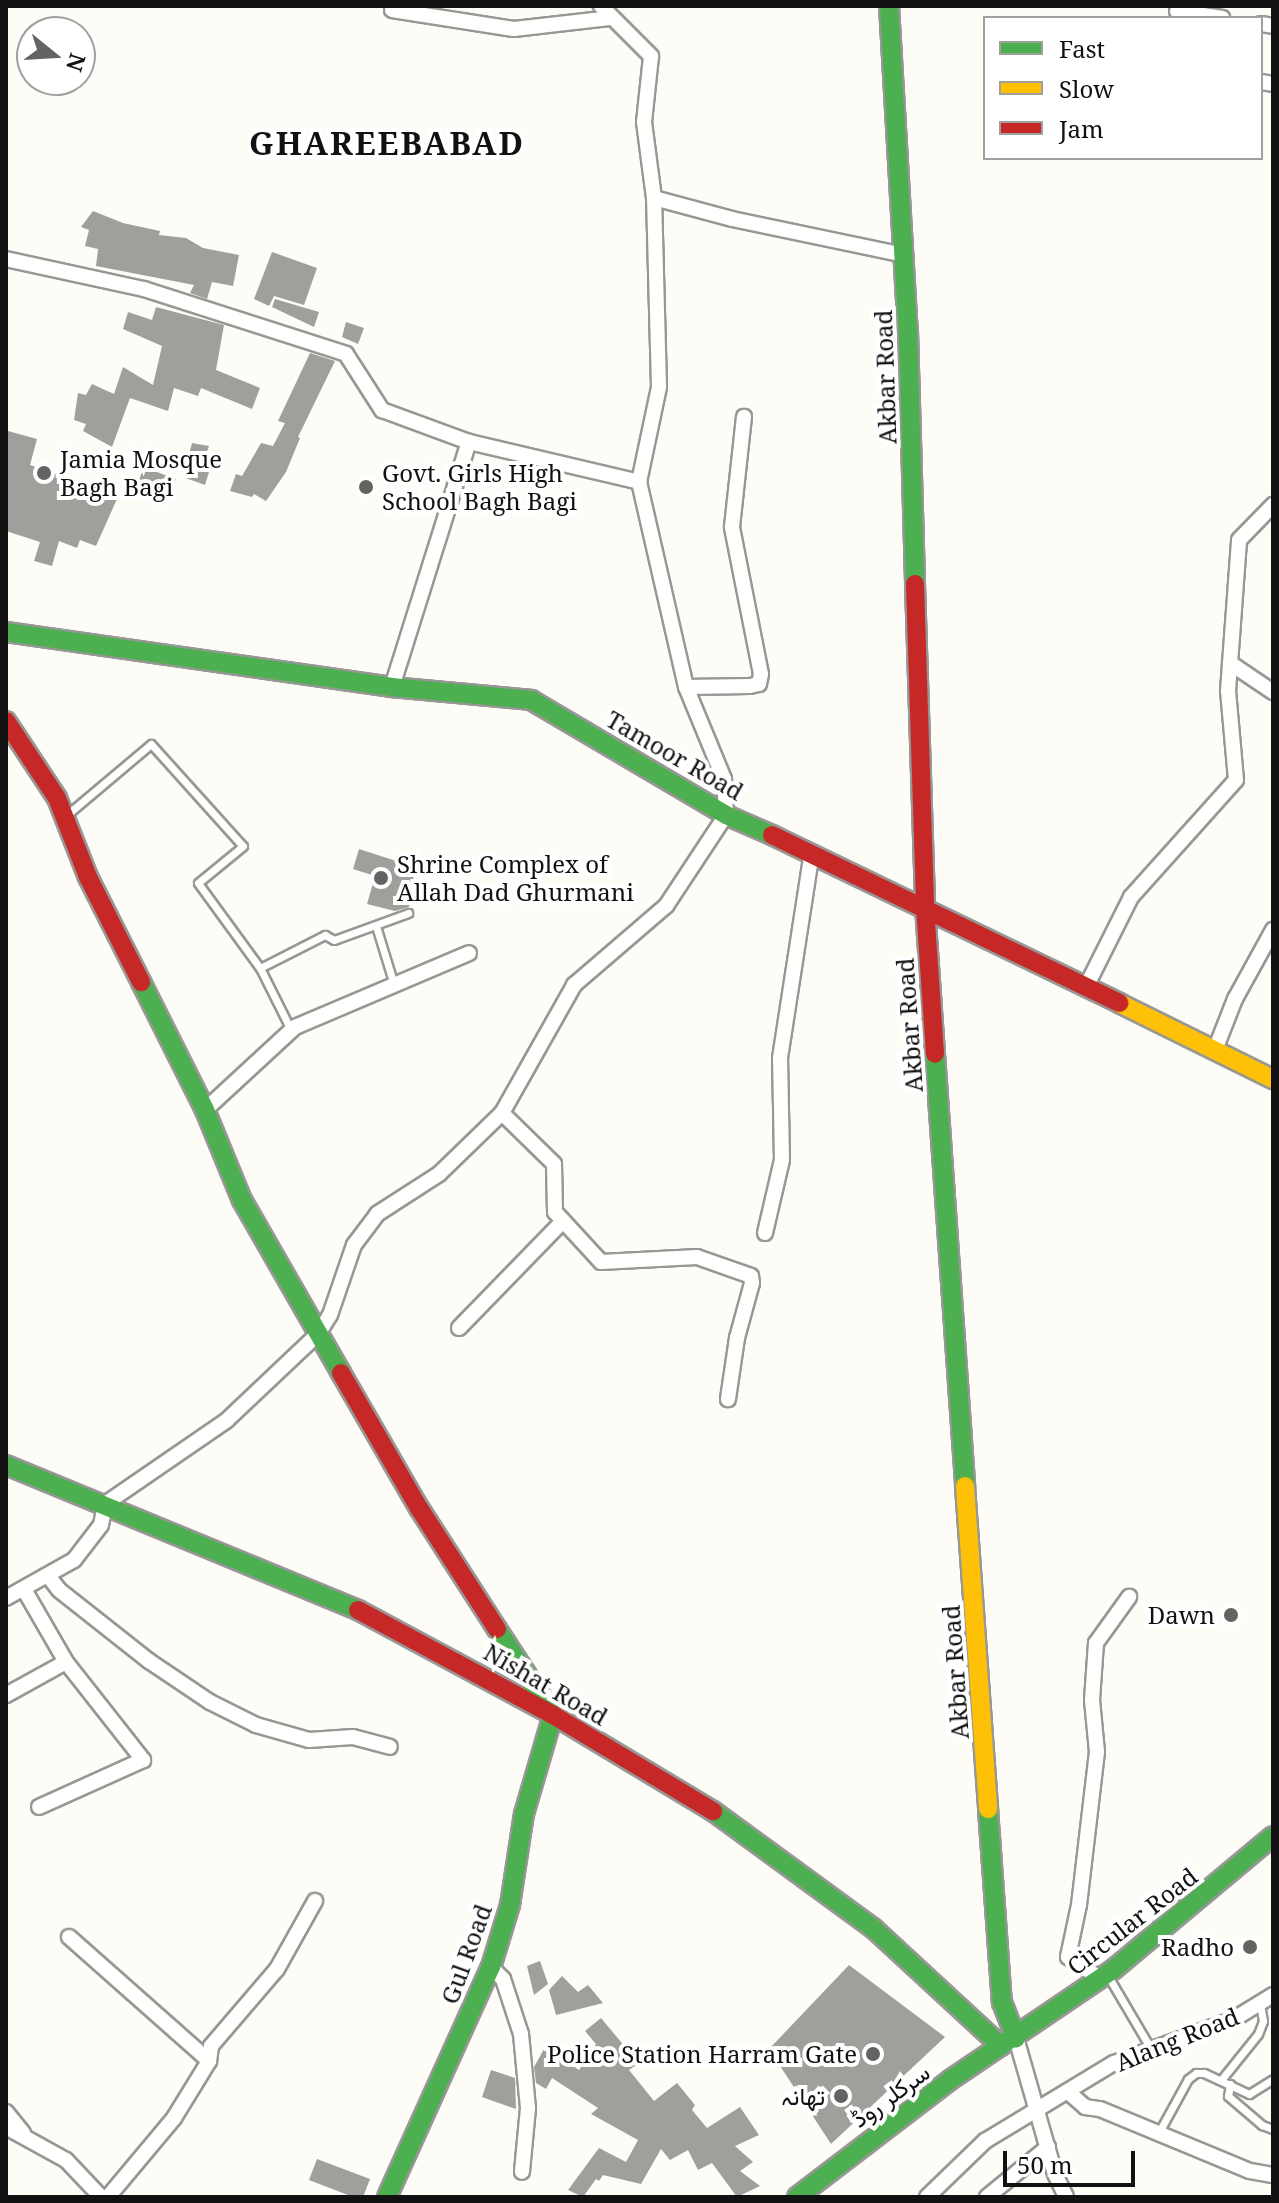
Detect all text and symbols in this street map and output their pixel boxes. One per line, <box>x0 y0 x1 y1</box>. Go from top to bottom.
north arrow <box>16 16 96 96</box>
legend <box>983 16 1263 160</box>
text: Fast <box>1059 32 1105 65</box>
text: N <box>60 50 94 76</box>
text: Slow <box>1059 72 1114 105</box>
text: Jam <box>1059 112 1104 145</box>
district label: GHAREEBABAD <box>249 124 525 162</box>
street label: Akbar Road <box>868 309 902 445</box>
place label: Jamia Mosque Bagh Bagi <box>60 445 222 501</box>
place label: Govt. Girls High School Bagh Bagi <box>382 459 577 515</box>
marker: Jamia Mosque Bagh Bagi <box>35 464 53 482</box>
marker: Govt. Girls High School Bagh Bagi <box>357 478 375 496</box>
street label: Tamoor Road <box>601 704 749 806</box>
place label: Shrine Complex of Allah Dad Ghurmani <box>397 850 634 906</box>
marker: Shrine Complex of Allah Dad Ghurmani <box>372 869 390 887</box>
street label: Akbar Road <box>890 957 928 1093</box>
place label: Dawn <box>1148 1601 1215 1629</box>
street label: Akbar Road <box>936 1604 974 1740</box>
marker: Dawn <box>1222 1606 1240 1624</box>
street label: Nishat Road <box>479 1637 613 1731</box>
street label: Circular Road <box>1061 1861 1203 1981</box>
street label: Gul Road <box>435 1900 497 2008</box>
place label: Radho <box>1161 1933 1234 1961</box>
marker: Radho <box>1241 1938 1259 1956</box>
street label: Alang Road <box>1111 2001 1243 2077</box>
place label: Police Station Harram Gate <box>547 2040 857 2068</box>
marker: Police Station Harram Gate <box>864 2045 882 2063</box>
street label: سرکلر روڈ <box>845 2057 935 2133</box>
place label: تھانہ <box>781 2082 825 2110</box>
marker: تھانہ <box>832 2087 850 2105</box>
scale bar <box>1007 2135 1139 2185</box>
text: 50 m <box>1017 2148 1073 2181</box>

